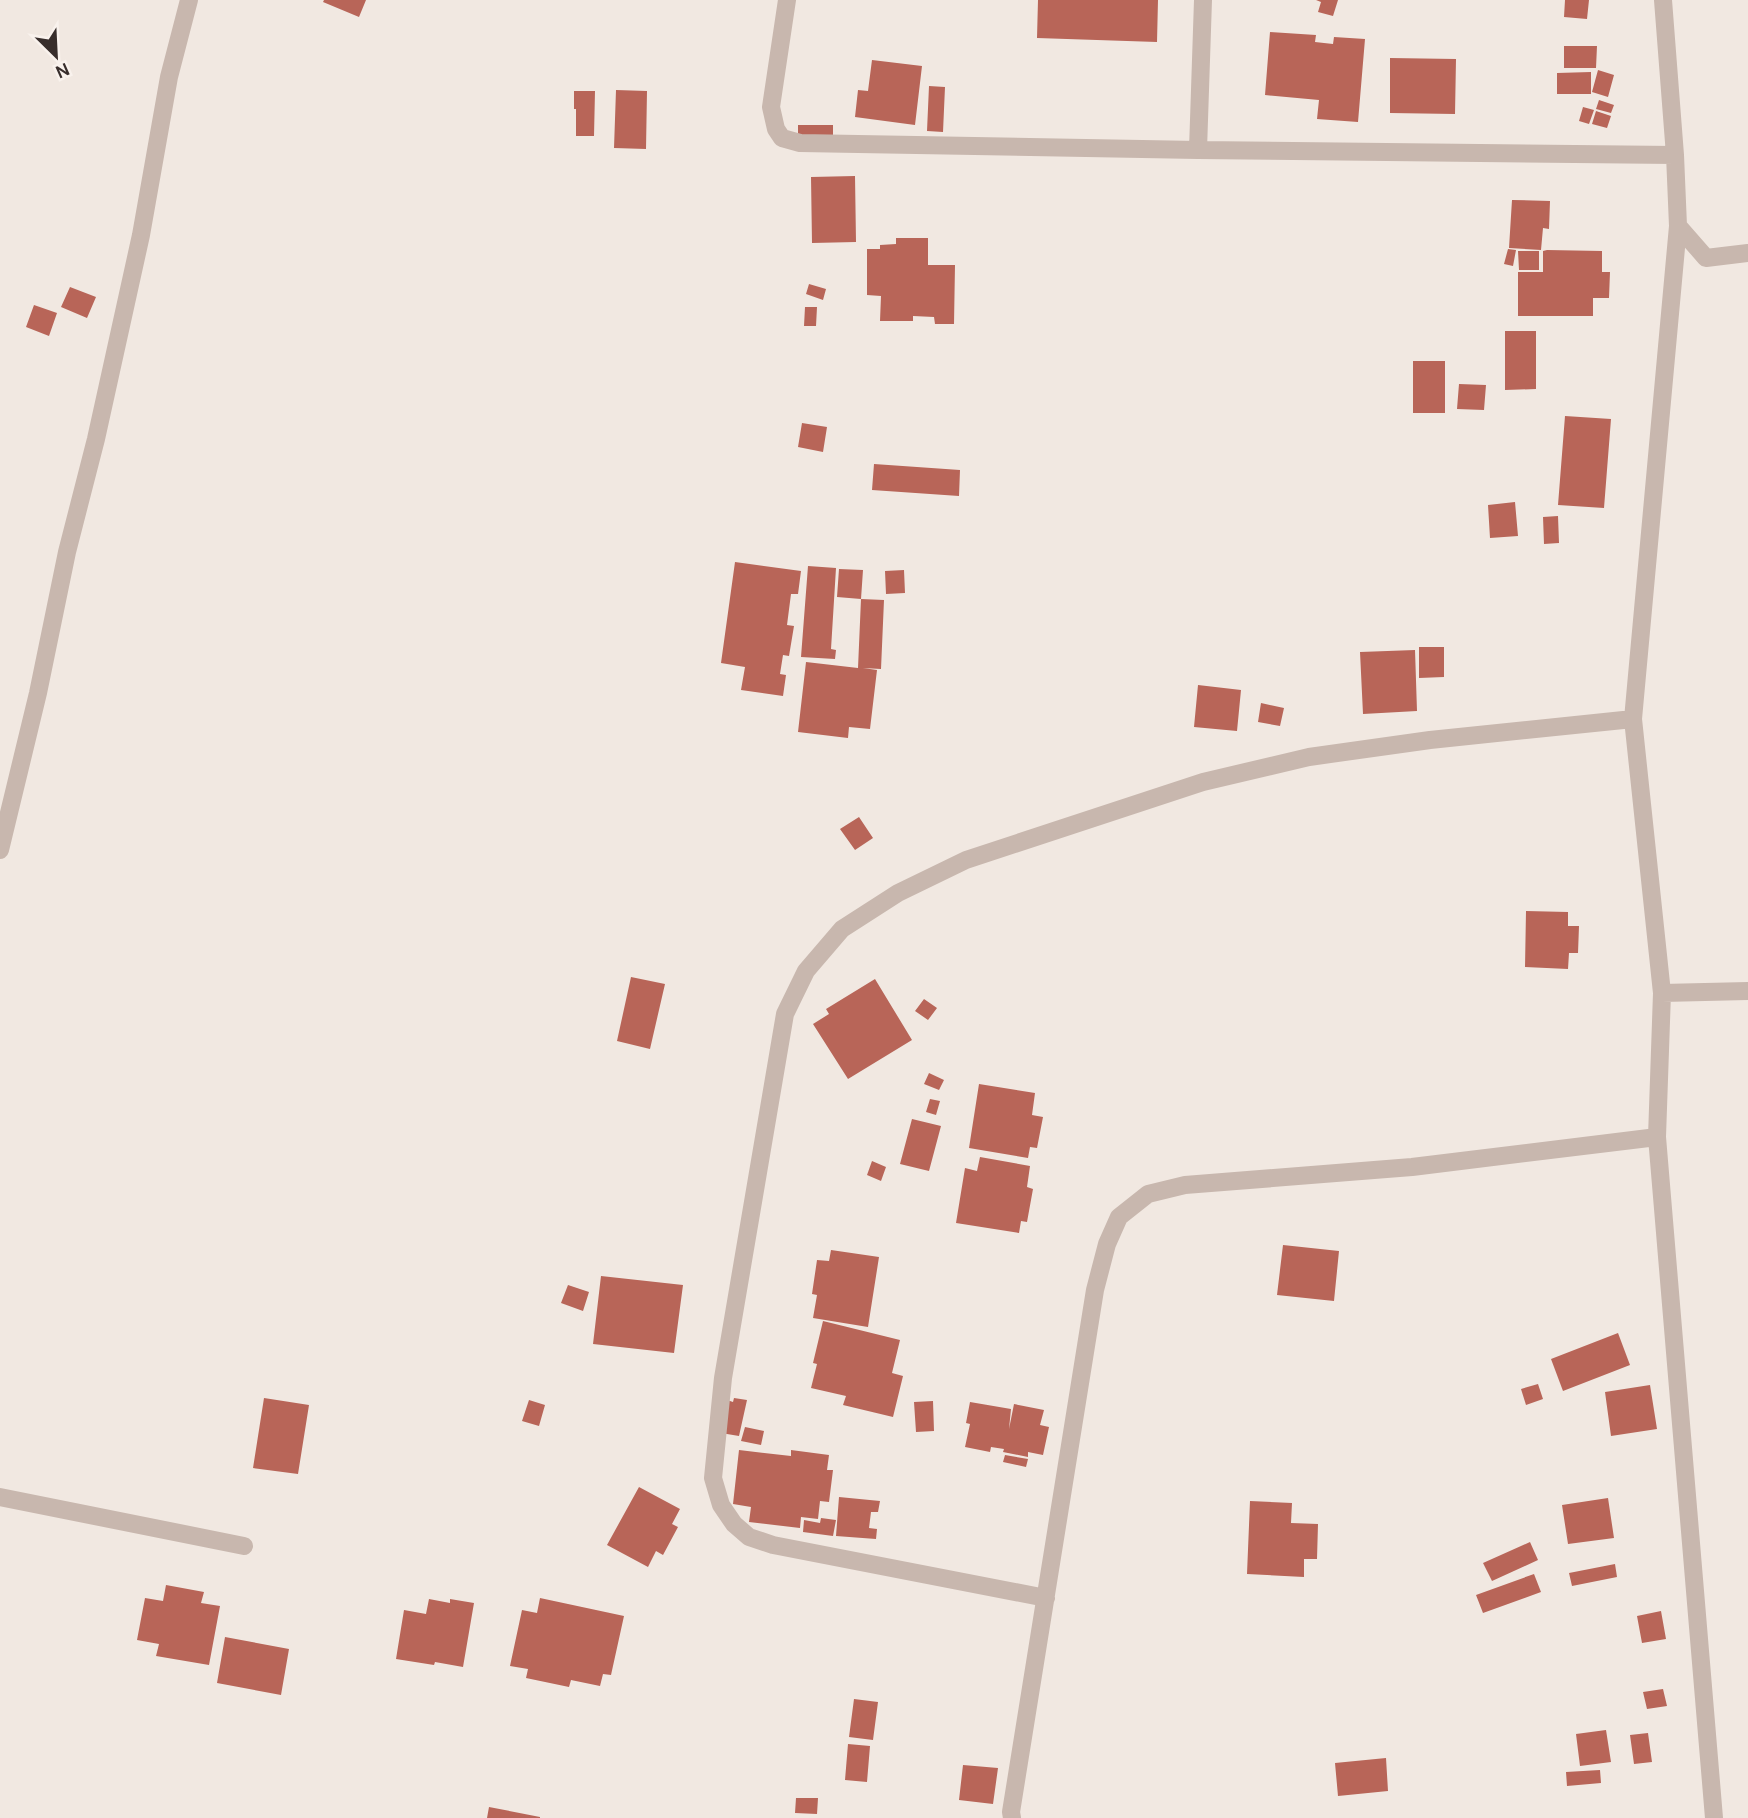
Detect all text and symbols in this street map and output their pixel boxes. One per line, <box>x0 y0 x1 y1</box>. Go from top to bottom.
north arrow <box>21 21 91 91</box>
text: N <box>52 58 73 83</box>

